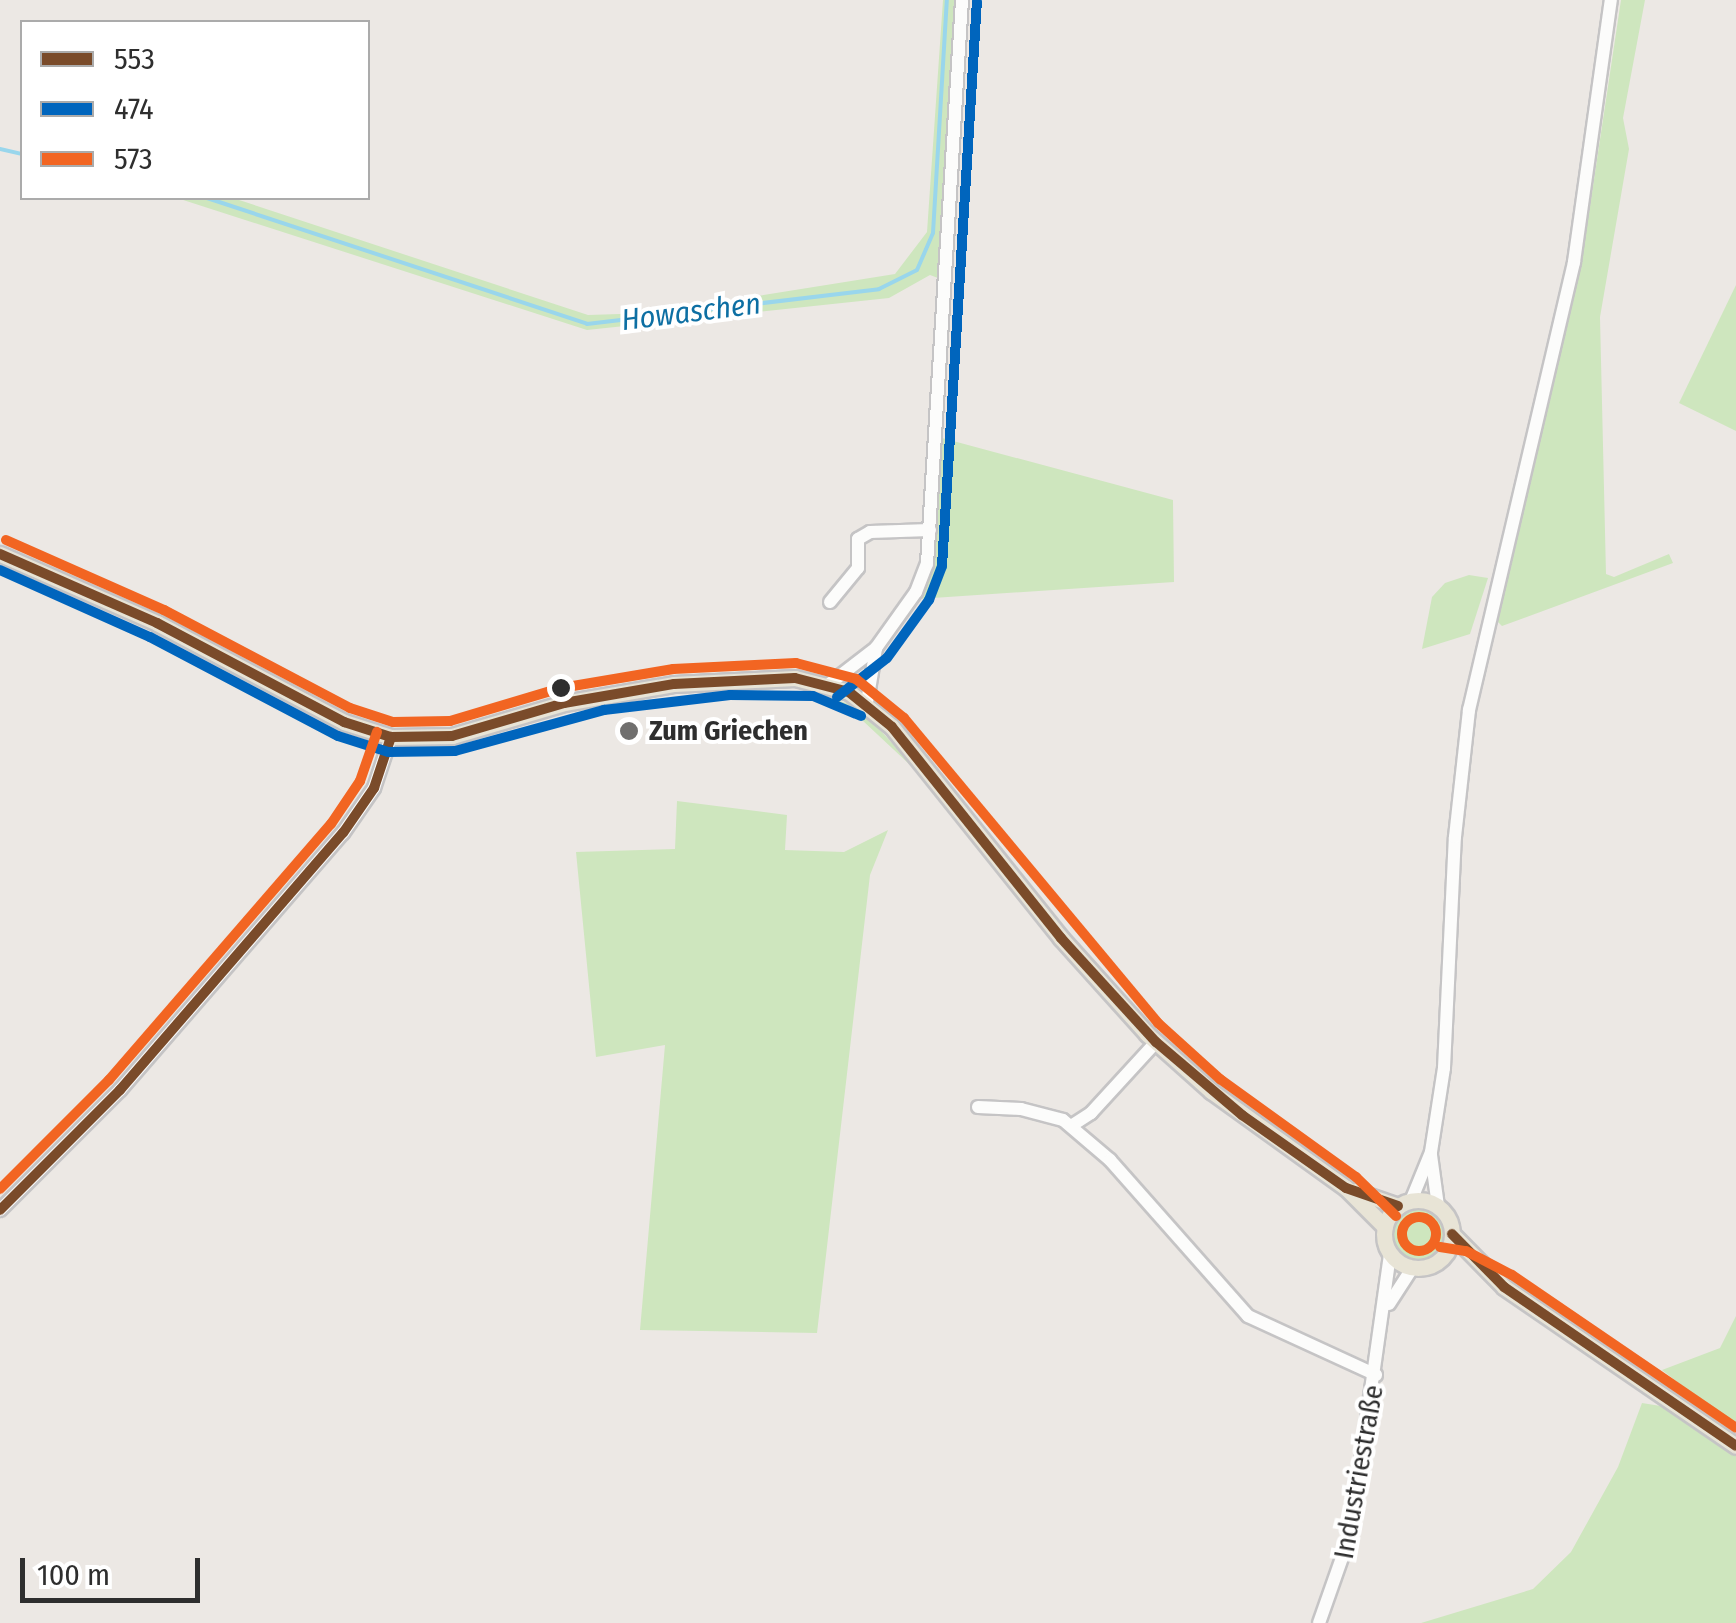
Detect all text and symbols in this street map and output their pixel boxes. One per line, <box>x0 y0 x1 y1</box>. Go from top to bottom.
legend <box>20 20 370 200</box>
text: 553 <box>114 41 155 77</box>
text: 474 <box>114 91 154 127</box>
text: 573 <box>114 141 153 177</box>
water label: Howaschen <box>619 286 763 338</box>
unlabelled marker <box>551 678 571 698</box>
place label: Zum Griechen <box>649 714 808 748</box>
marker: Zum Griechen <box>618 720 640 742</box>
street label: Industriestraße <box>1327 1382 1391 1562</box>
scale bar <box>25 1538 205 1600</box>
text: 100 m <box>37 1557 110 1593</box>

